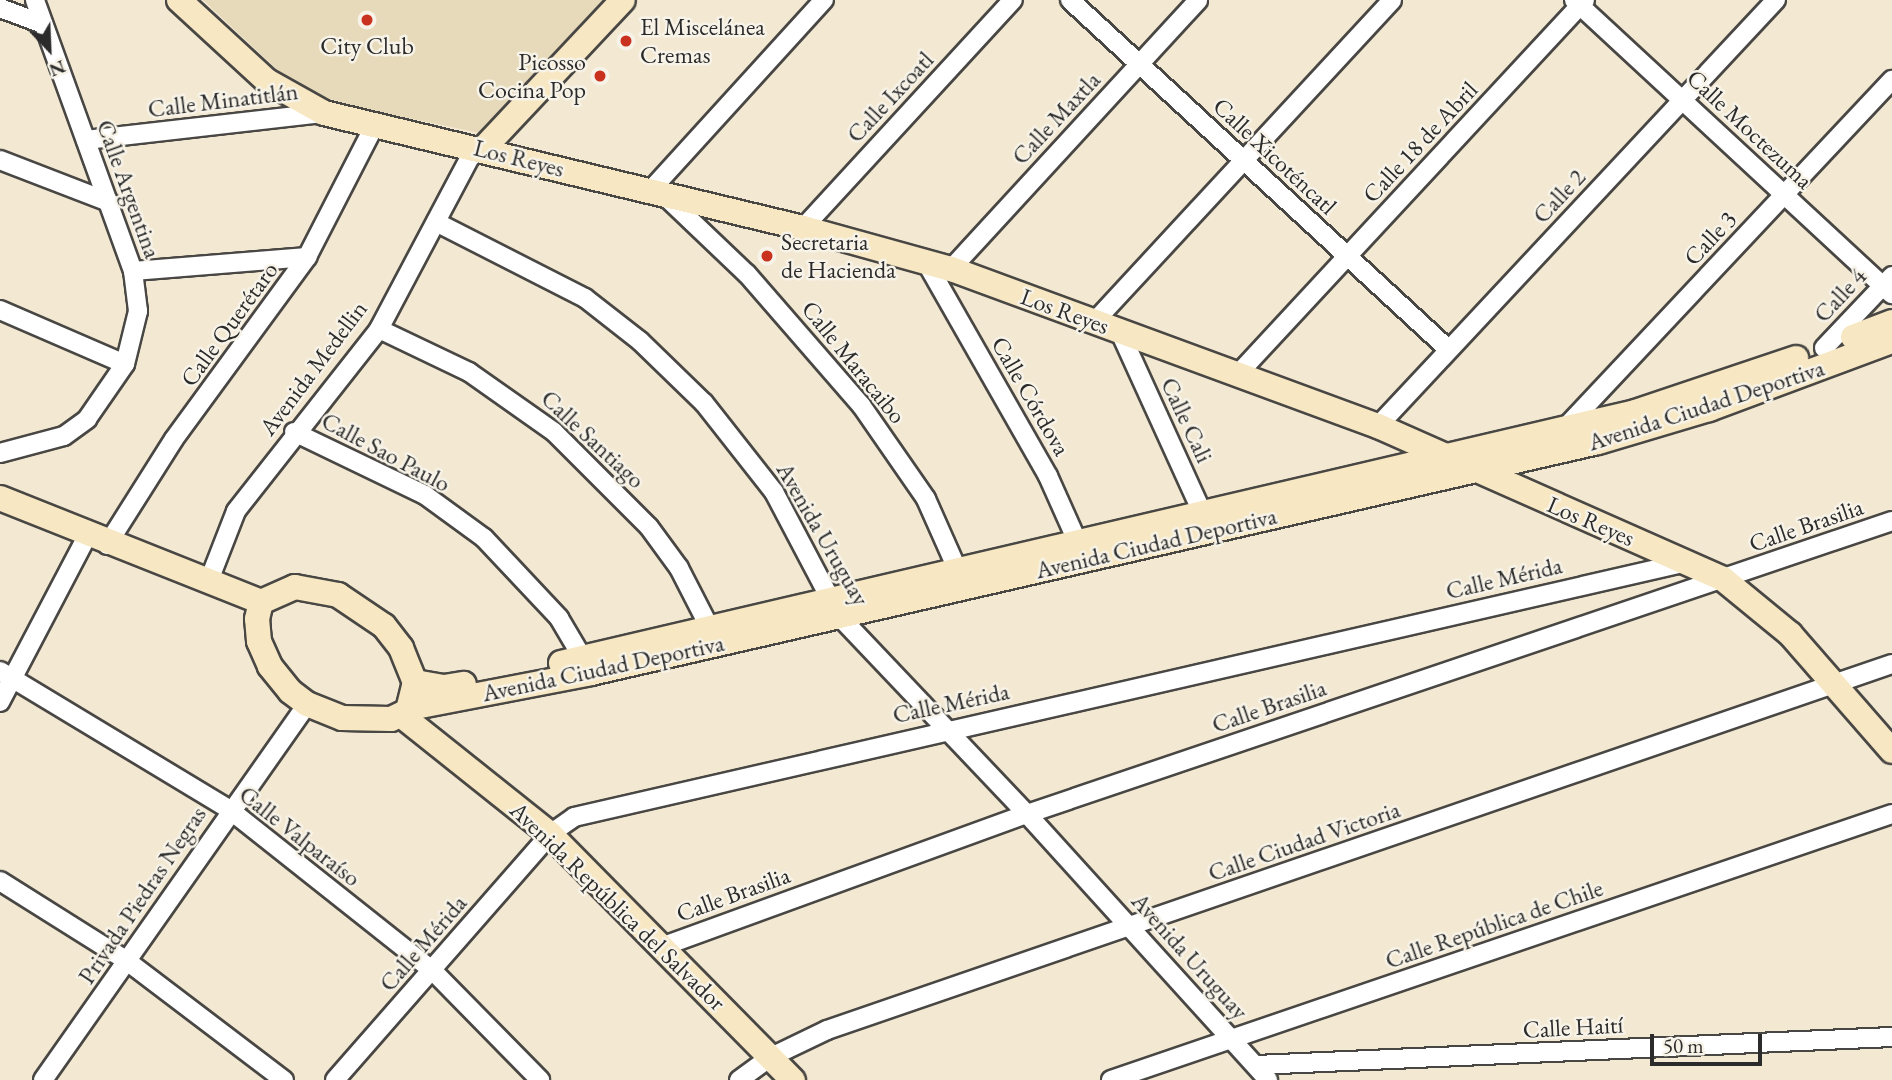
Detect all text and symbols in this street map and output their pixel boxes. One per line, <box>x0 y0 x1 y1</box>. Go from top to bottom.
marker: City Club <box>359 12 375 28</box>
place label: El Miscelánea Cremas <box>640 13 765 69</box>
north arrow <box>14 14 84 84</box>
place label: City Club <box>320 32 414 60</box>
marker: El Miscelánea Cremas <box>618 33 634 49</box>
street label: Calle Ixcoatl <box>841 46 939 148</box>
place label: Picosso Cocina Pop <box>478 48 586 104</box>
text: N <box>45 54 69 83</box>
street label: Calle Moctezuma <box>1681 63 1819 195</box>
street label: Calle Maxtla <box>1006 66 1106 170</box>
marker: Picosso Cocina Pop <box>592 68 608 84</box>
street label: Calle 18 de Abril <box>1357 75 1483 209</box>
street label: Calle Minatitlán <box>146 77 300 123</box>
street label: Calle Xicoténcatl <box>1207 92 1343 220</box>
street label: Calle Argentina <box>91 116 167 262</box>
street label: Los Reyes <box>471 133 567 183</box>
street label: Calle 2 <box>1527 163 1591 229</box>
street label: Calle 3 <box>1678 205 1742 271</box>
place label: Secretaria de Hacienda <box>781 228 896 284</box>
marker: Secretaria de Hacienda <box>759 248 775 264</box>
street label: Calle Querétaro <box>174 256 284 392</box>
street label: Calle 4 <box>1808 262 1872 328</box>
street label: Los Reyes <box>1017 282 1113 340</box>
street label: Avenida Medellin <box>253 295 373 441</box>
street label: Calle Maracaibo <box>796 295 912 429</box>
street label: Calle Córdova <box>985 331 1077 461</box>
street label: Avenida Ciudad Deportiva <box>1584 353 1828 457</box>
street label: Calle Cali <box>1155 373 1219 467</box>
street label: Calle Santiago <box>535 384 651 494</box>
street label: Calle Sao Paulo <box>317 406 455 498</box>
street label: Avenida Uruguay <box>770 457 876 611</box>
street label: Los Reyes <box>1543 490 1639 552</box>
street label: Calle Brasilia <box>1745 492 1867 558</box>
street label: Avenida Ciudad Deportiva <box>1033 501 1279 585</box>
street label: Calle Mérida <box>1443 551 1565 605</box>
street label: Avenida Ciudad Deportiva <box>479 628 727 708</box>
street label: Calle Brasilia <box>1208 673 1330 739</box>
street label: Calle Mérida <box>890 677 1012 729</box>
street label: Calle Valparaíso <box>234 780 366 892</box>
street label: Avenida República del Salvador <box>504 795 732 1017</box>
street label: Calle Ciudad Victoria <box>1204 795 1404 887</box>
street label: Privada Piedras Negras <box>72 801 212 989</box>
street label: Calle Brasilia <box>672 860 794 928</box>
street label: Calle República de Chile <box>1382 873 1606 975</box>
street label: Avenida Uruguay <box>1126 887 1254 1025</box>
street label: Calle Mérida <box>373 889 473 997</box>
street label: Calle Haití <box>1522 1010 1624 1044</box>
scale bar <box>1654 1020 1766 1064</box>
text: 50 m <box>1663 1032 1704 1059</box>

